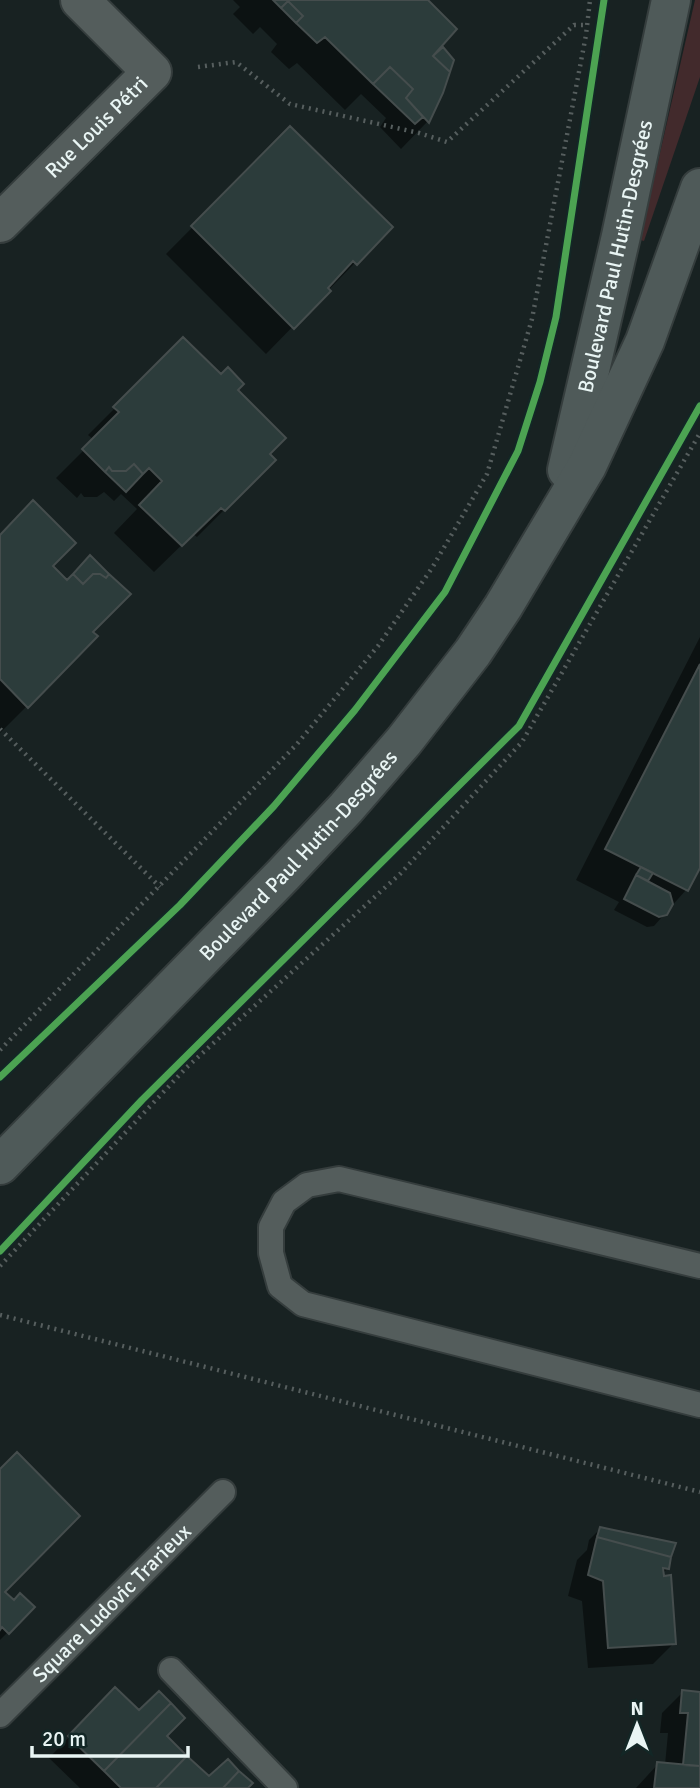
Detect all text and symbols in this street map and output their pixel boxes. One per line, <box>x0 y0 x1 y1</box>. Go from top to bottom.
street label: Rue Louis Pétri <box>40 71 153 184</box>
street label: Boulevard Paul Hutin-Desgrées <box>572 118 658 395</box>
street label: Boulevard Paul Hutin-Desgrées <box>194 745 403 966</box>
street label: Square Ludovic Trarieux <box>27 1518 197 1688</box>
north arrow <box>602 1690 672 1760</box>
text: N <box>630 1697 644 1721</box>
scale bar <box>32 1714 187 1758</box>
text: 20 m <box>42 1726 86 1752</box>

